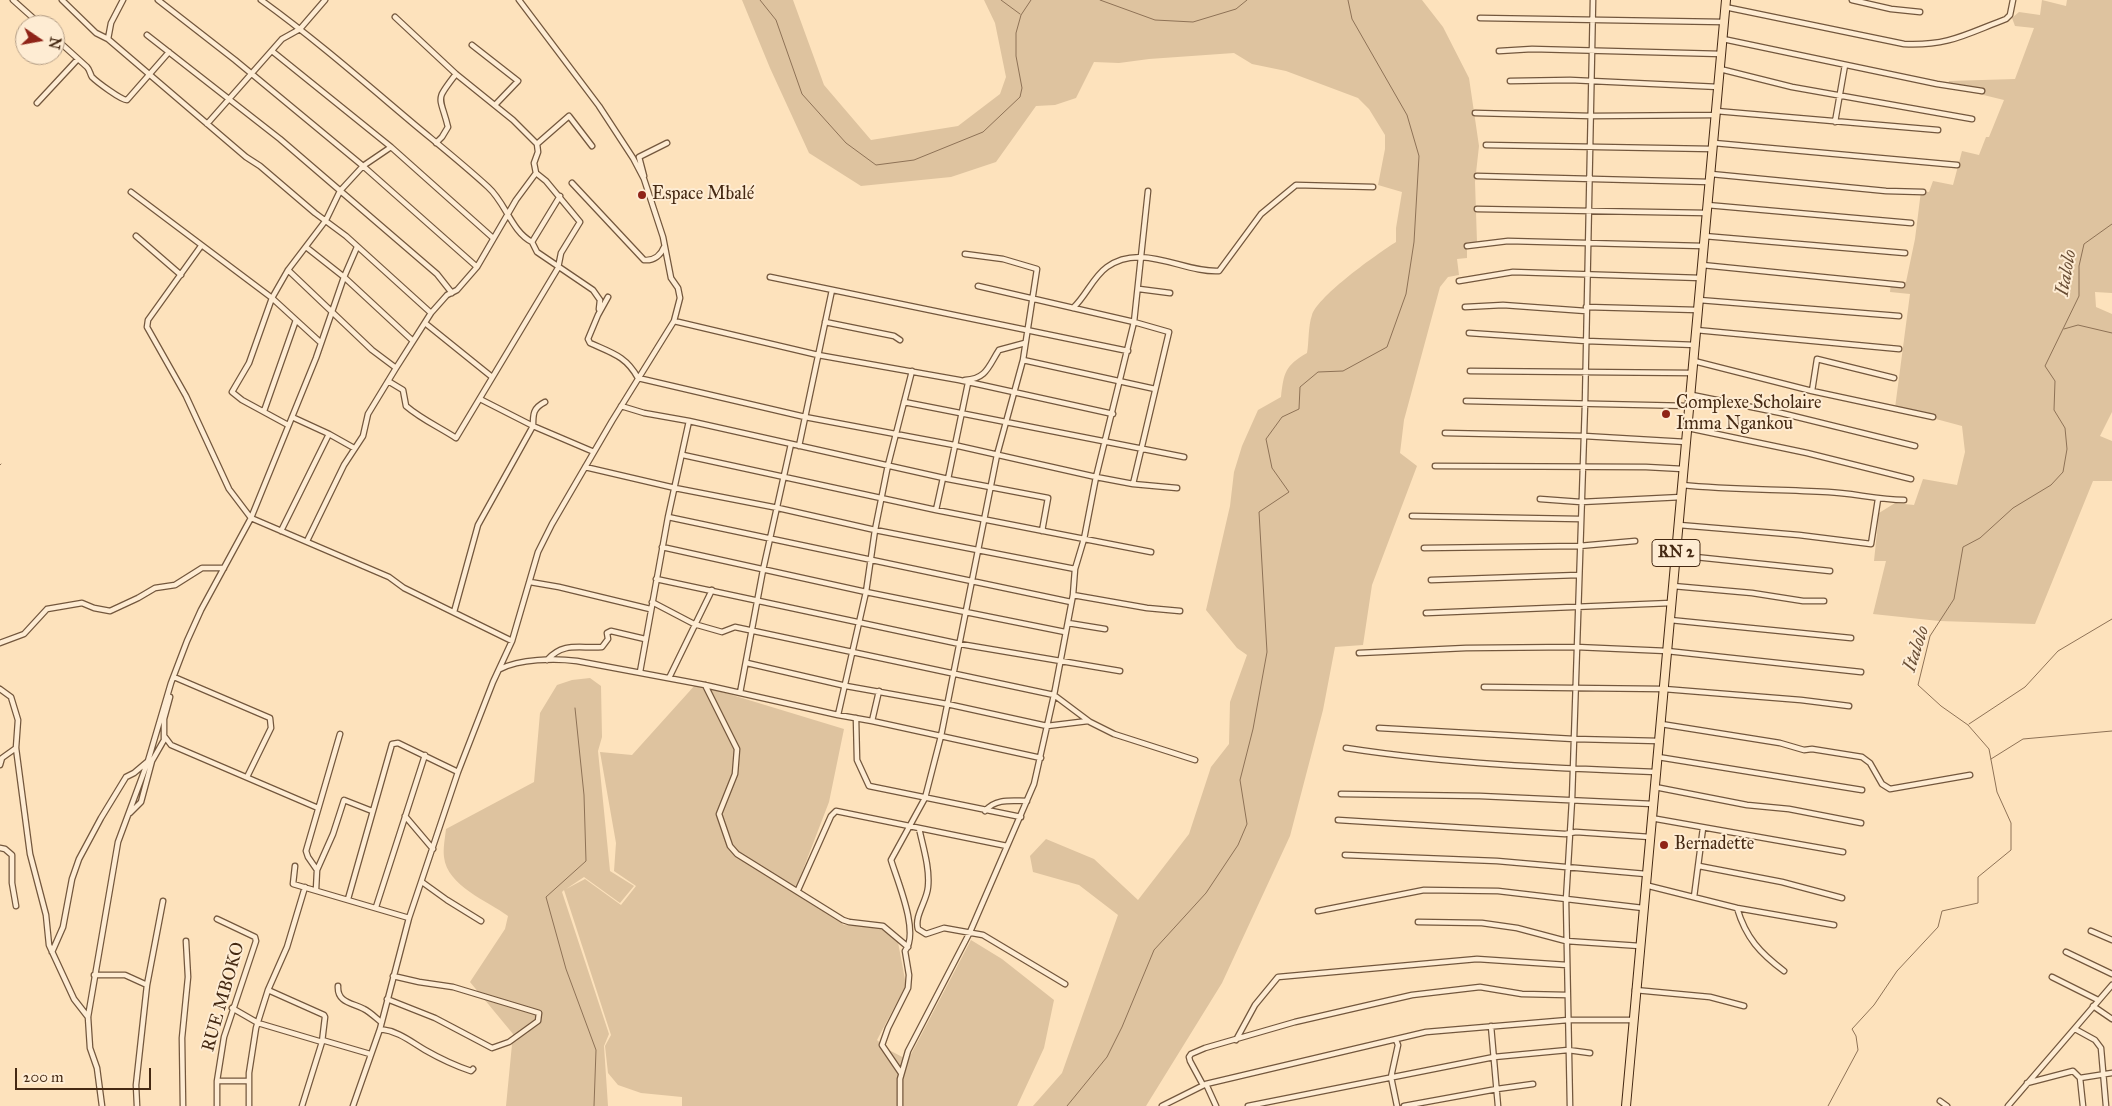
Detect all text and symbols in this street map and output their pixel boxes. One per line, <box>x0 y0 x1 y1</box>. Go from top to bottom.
north arrow <box>15 15 65 65</box>
text: N <box>45 35 64 51</box>
place label: Espace Mbalé <box>652 184 754 206</box>
marker: Espace Mbalé <box>636 189 648 201</box>
water label: Italolo <box>2052 248 2082 298</box>
place label: Complexe Scholaire Imma Ngankou <box>1676 393 1821 436</box>
marker: Complexe Scholaire Imma Ngankou <box>1660 408 1672 420</box>
road number: RN 2 <box>1652 540 1700 566</box>
water label: Italolo <box>1899 623 1935 675</box>
place label: Bernadette <box>1674 834 1754 856</box>
marker: Bernadette <box>1658 839 1670 851</box>
street label: RUE MBOKO <box>198 940 250 1054</box>
scale bar <box>18 1058 154 1090</box>
text: 200 m <box>23 1068 64 1086</box>

